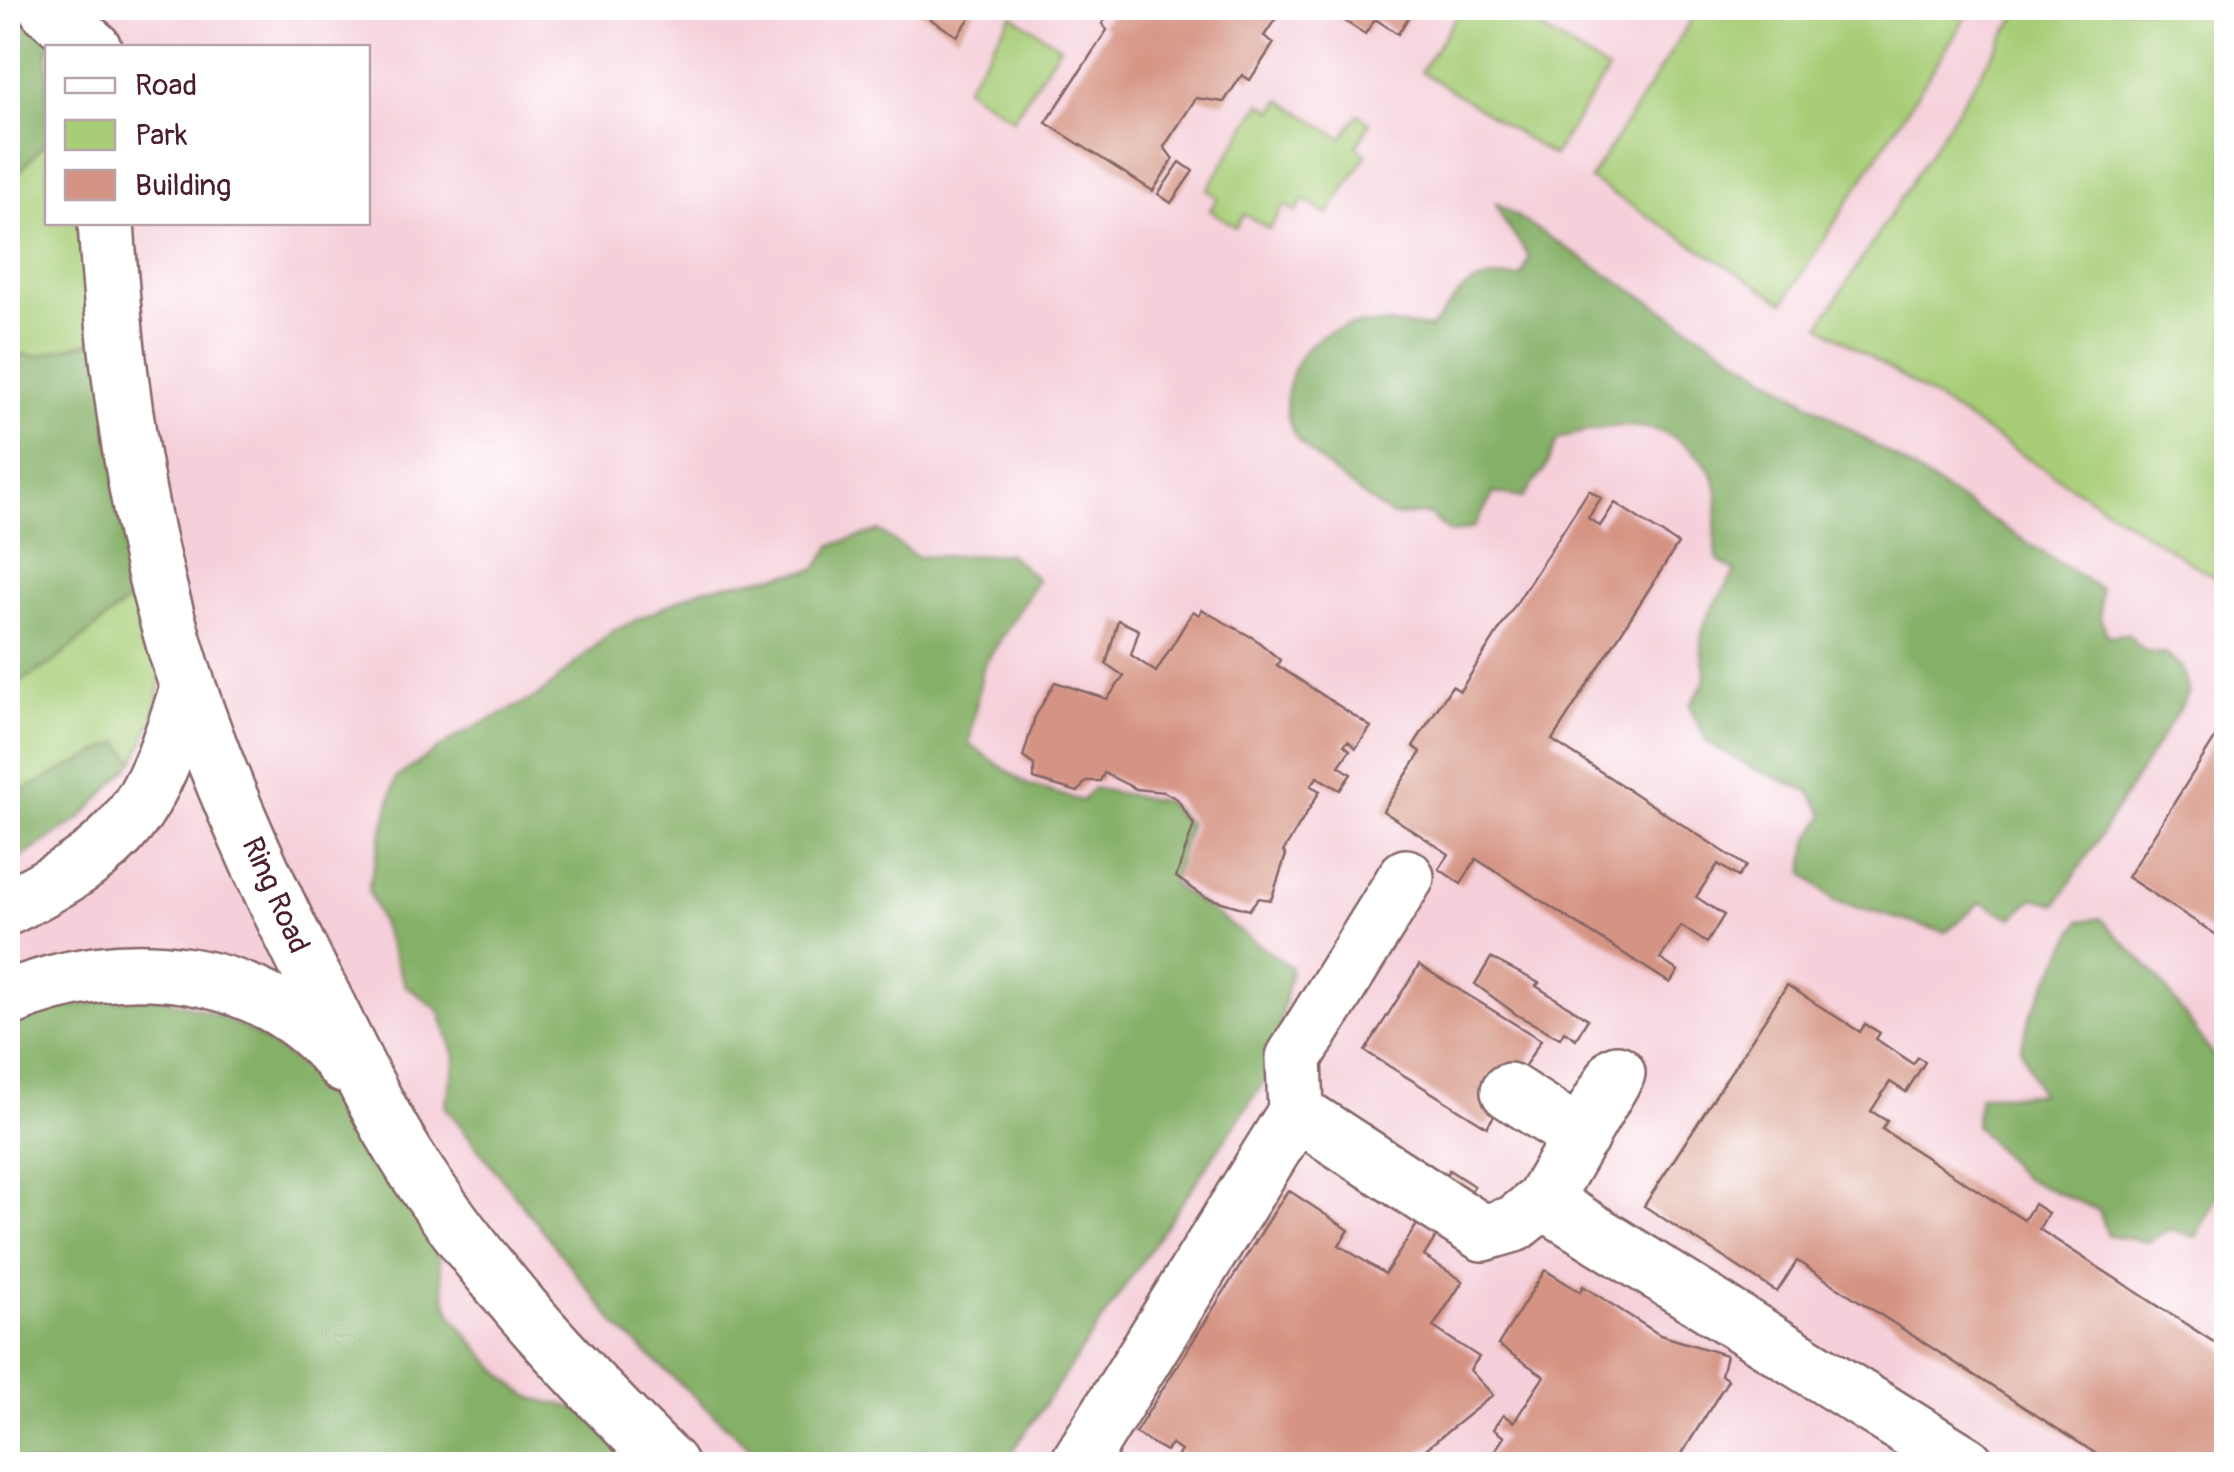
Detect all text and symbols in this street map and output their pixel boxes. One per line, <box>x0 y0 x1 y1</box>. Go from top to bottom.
legend <box>45 45 370 225</box>
text: Road <box>135 67 197 104</box>
text: Park <box>135 117 188 154</box>
text: Building <box>135 167 231 204</box>
street label: Ring Road <box>234 831 317 959</box>

